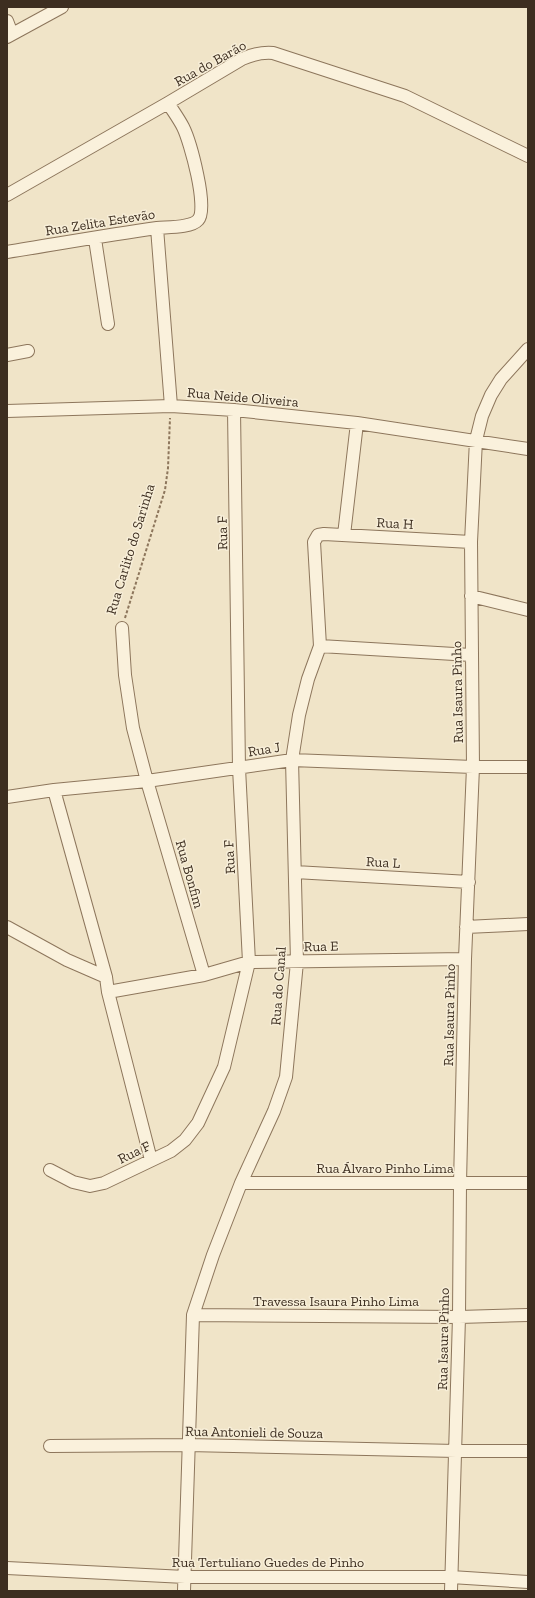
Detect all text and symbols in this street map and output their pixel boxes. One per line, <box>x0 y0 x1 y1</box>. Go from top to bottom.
street label: Rua do Barão <box>171 37 249 90</box>
street label: Rua Zelita Estevão <box>44 205 156 240</box>
street label: Rua Neide Oliveira <box>186 384 300 411</box>
street label: Rua Carlito do Sarinha <box>102 481 159 617</box>
street label: Rua H <box>376 514 414 533</box>
street label: Rua F <box>214 516 231 550</box>
street label: Rua Isaura Pinho <box>448 641 467 743</box>
street label: Rua J <box>247 739 281 760</box>
street label: Rua Bonfim <box>172 838 207 910</box>
street label: Rua F <box>220 839 239 875</box>
street label: Rua L <box>366 853 401 872</box>
street label: Rua E <box>304 938 338 955</box>
street label: Rua do Canal <box>267 946 290 1026</box>
street label: Rua Isaura Pinho <box>440 964 459 1066</box>
street label: Rua F <box>115 1137 154 1168</box>
street label: Rua Álvaro Pinho Lima <box>316 1160 454 1177</box>
street label: Rua Isaura Pinho <box>434 1288 453 1390</box>
street label: Travessa Isaura Pinho Lima <box>253 1293 419 1310</box>
street label: Rua Antonieli de Souza <box>185 1423 323 1442</box>
street label: Rua Tertuliano Guedes de Pinho <box>172 1554 364 1571</box>

